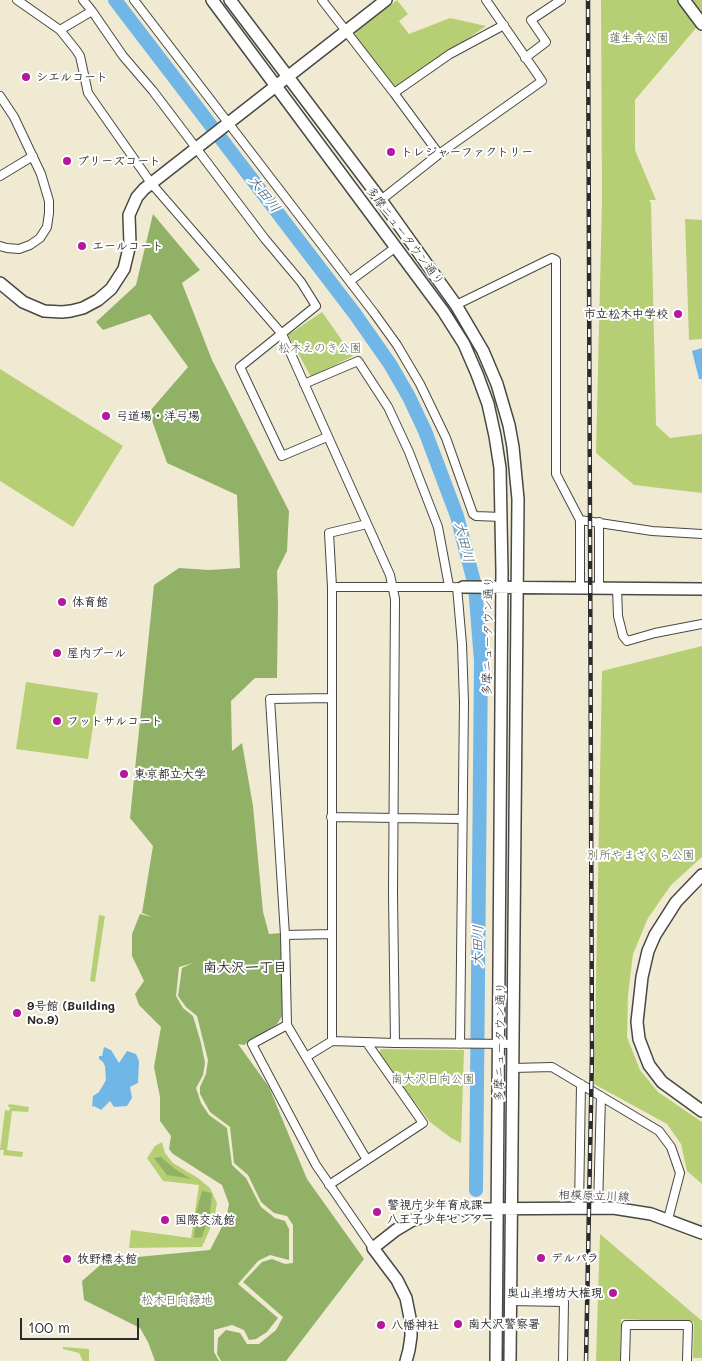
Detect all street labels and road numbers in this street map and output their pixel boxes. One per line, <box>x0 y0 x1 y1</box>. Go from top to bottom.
street label: 多摩ニュータウン通り <box>363 184 447 288</box>
street label: 多摩ニュータウン通り <box>480 576 496 696</box>
street label: 多摩ニュータウン通り <box>492 982 508 1102</box>
street label: 相模原立川線 <box>558 1188 630 1204</box>

